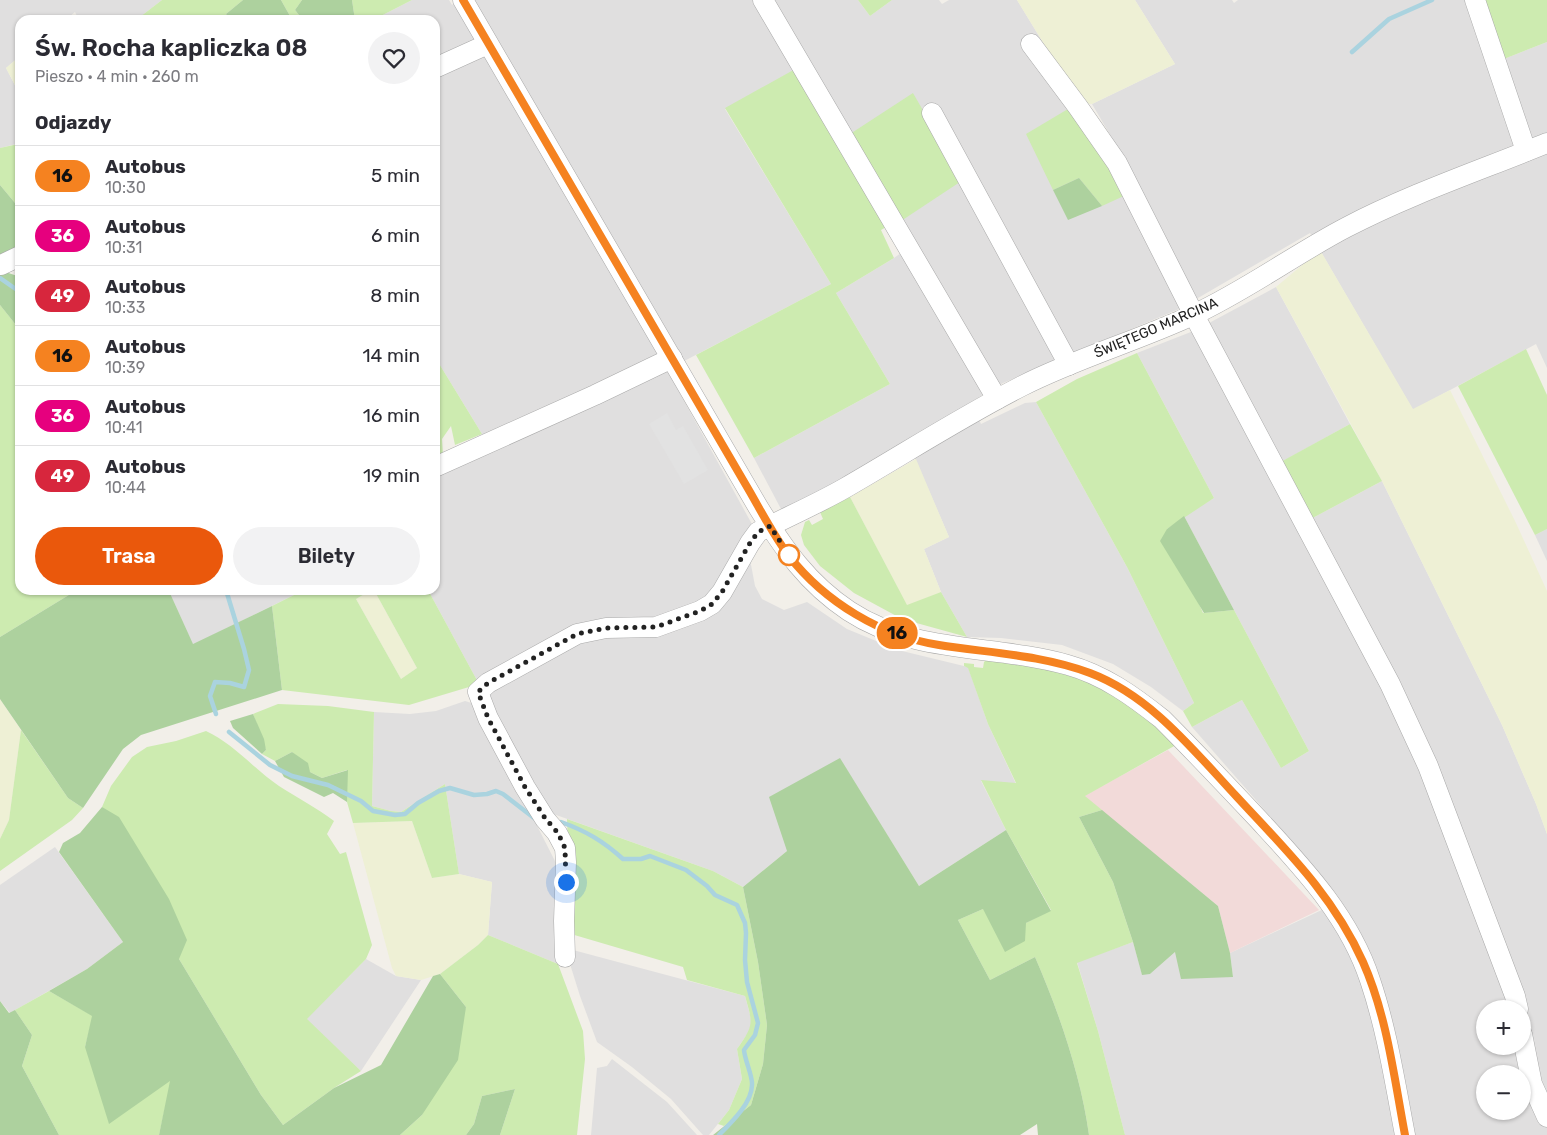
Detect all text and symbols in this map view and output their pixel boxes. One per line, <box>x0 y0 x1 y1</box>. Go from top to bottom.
button: heart <box>368 32 420 84</box>
text: Św. Rocha kapliczka 08 <box>35 34 308 62</box>
text: Pieszo · 4 min · 260 m <box>35 67 199 86</box>
text: Odjazdy <box>35 111 111 134</box>
text: Autobus <box>105 155 186 178</box>
text: 5 min <box>371 164 420 187</box>
text: 16 <box>52 165 73 187</box>
text: 10:30 <box>105 178 146 197</box>
text: Autobus <box>105 215 186 238</box>
text: 6 min <box>371 224 420 247</box>
text: 36 <box>51 225 74 247</box>
text: 10:31 <box>105 238 142 257</box>
text: Autobus <box>105 275 186 298</box>
text: 8 min <box>370 284 420 307</box>
text: 49 <box>51 285 74 307</box>
street label: ŚWIĘTEGO MARCINA <box>1091 293 1221 362</box>
text: 10:33 <box>105 298 145 317</box>
text: Autobus <box>105 335 186 358</box>
text: 14 min <box>362 344 420 367</box>
text: 16 <box>52 345 73 367</box>
text: 10:39 <box>105 358 145 377</box>
text: Autobus <box>105 395 186 418</box>
text: 16 min <box>363 404 420 427</box>
text: 36 <box>51 405 74 427</box>
text: 10:41 <box>105 418 143 437</box>
text: Autobus <box>105 455 186 478</box>
text: 19 min <box>363 464 420 487</box>
text: 49 <box>51 465 74 487</box>
text: 10:44 <box>105 478 146 497</box>
button: Trasa <box>35 527 223 585</box>
button: Bilety <box>233 527 420 585</box>
unlabelled marker <box>778 544 800 566</box>
line badge: 16 <box>874 617 920 649</box>
text: 16 <box>887 622 907 644</box>
your location <box>554 870 579 895</box>
map controls <box>1476 1000 1531 1120</box>
button: + <box>1476 1000 1531 1055</box>
button: − <box>1476 1065 1531 1120</box>

